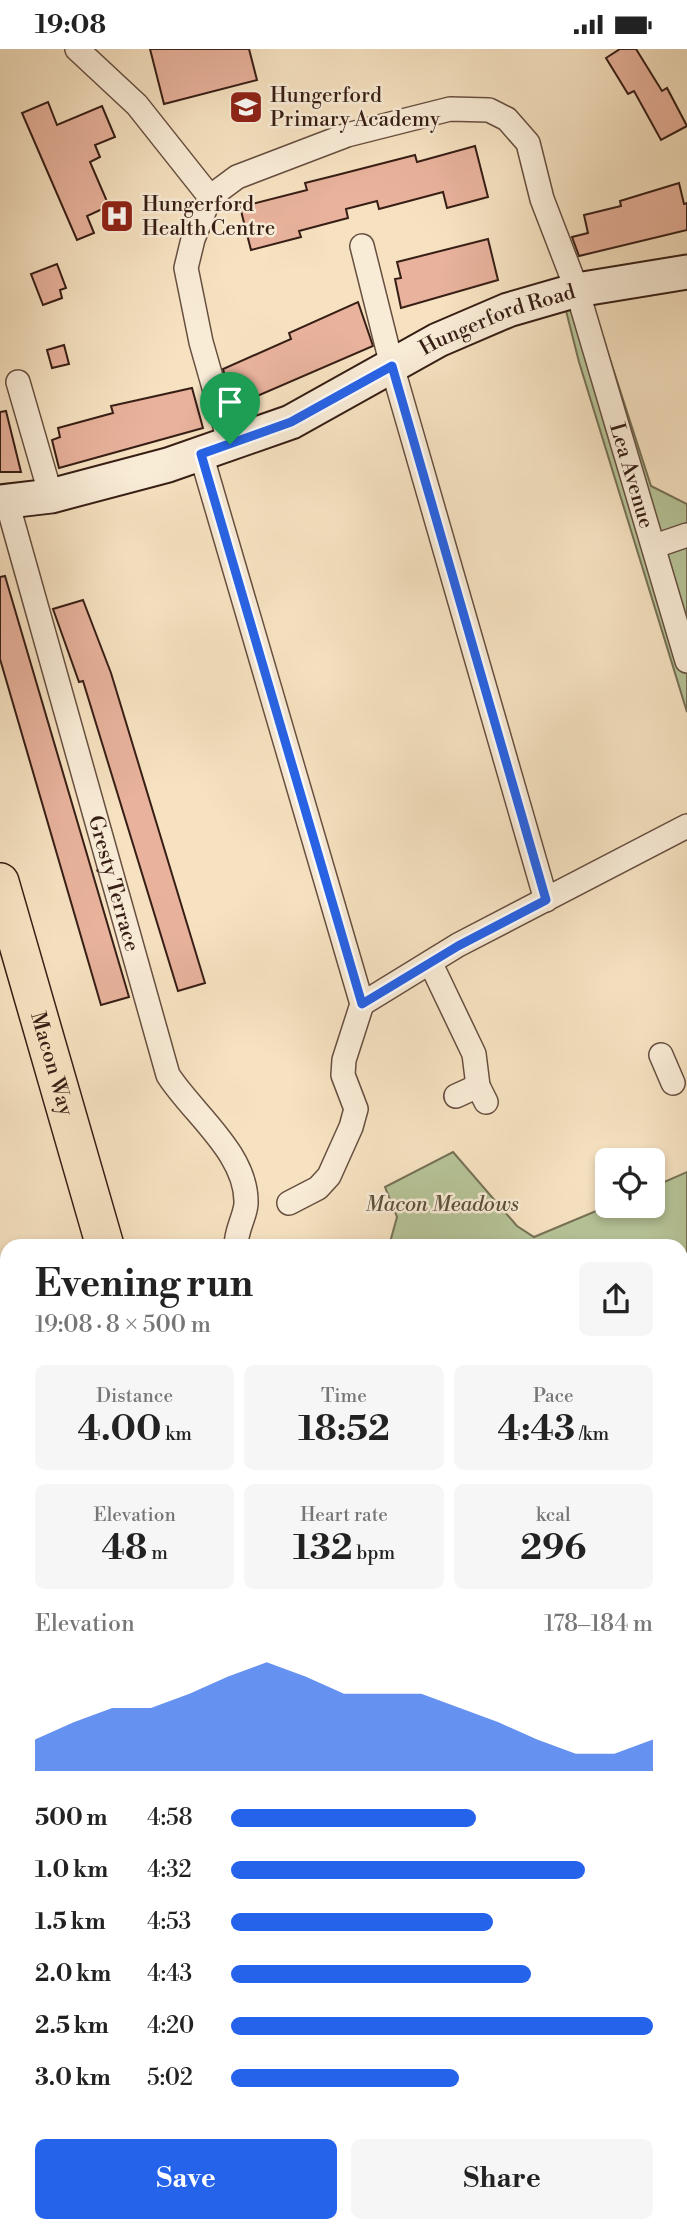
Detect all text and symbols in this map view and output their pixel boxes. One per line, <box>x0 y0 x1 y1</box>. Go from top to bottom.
text: 19:08 <box>35 9 106 41</box>
place label: Hungerford Primary Academy <box>270 83 441 133</box>
school or university icon: Hungerford Primary Academy <box>227 88 265 126</box>
place label: Hungerford Health Centre <box>142 192 275 242</box>
hospital icon: Hungerford Health Centre <box>98 197 136 235</box>
street label: Hungerford Road <box>415 279 579 362</box>
pin <box>200 372 260 444</box>
icon: arrive <box>211 383 249 421</box>
street label: Lea Avenue <box>603 420 659 532</box>
street label: Gresty Terrace <box>82 813 145 955</box>
street label: Macon Way <box>24 1009 79 1120</box>
map controls <box>595 1148 665 1218</box>
button: locate <box>595 1148 665 1218</box>
park label: Macon Meadows <box>365 1192 519 1218</box>
text: Evening run <box>35 1261 253 1308</box>
button: share <box>579 1262 653 1336</box>
text: 19:08 · 8 × 500 m <box>35 1311 211 1339</box>
text: Distance <box>96 1384 173 1408</box>
text: Time <box>321 1384 367 1408</box>
text: Pace <box>533 1384 574 1408</box>
text: 4.00 <box>77 1408 161 1451</box>
text: 18:52 <box>298 1408 390 1451</box>
text: 4:43 <box>497 1408 575 1451</box>
text: km <box>161 1422 192 1446</box>
text: /km <box>575 1422 609 1446</box>
text: Elevation <box>94 1503 176 1527</box>
text: Heart rate <box>300 1503 388 1527</box>
text: kcal <box>536 1503 571 1527</box>
text: 48 <box>102 1527 147 1570</box>
text: 132 <box>293 1527 353 1570</box>
text: 296 <box>520 1527 586 1570</box>
text: m <box>147 1541 168 1565</box>
text: bpm <box>353 1541 395 1565</box>
text: Elevation <box>35 1610 135 1638</box>
text: 178–184 m <box>544 1610 653 1638</box>
text: 500 m <box>35 1804 107 1832</box>
text: 4:58 <box>147 1804 193 1832</box>
text: 1.0 km <box>35 1856 108 1884</box>
text: 4:32 <box>147 1856 192 1884</box>
text: 1.5 km <box>35 1908 106 1936</box>
text: 4:53 <box>147 1908 191 1936</box>
text: 2.0 km <box>35 1960 111 1988</box>
text: 4:43 <box>147 1960 192 1988</box>
text: 2.5 km <box>35 2012 109 2040</box>
text: 4:20 <box>147 2012 194 2040</box>
text: 3.0 km <box>35 2064 111 2092</box>
text: 5:02 <box>147 2064 193 2092</box>
button: Save <box>35 2139 337 2219</box>
button: Share <box>351 2139 653 2219</box>

